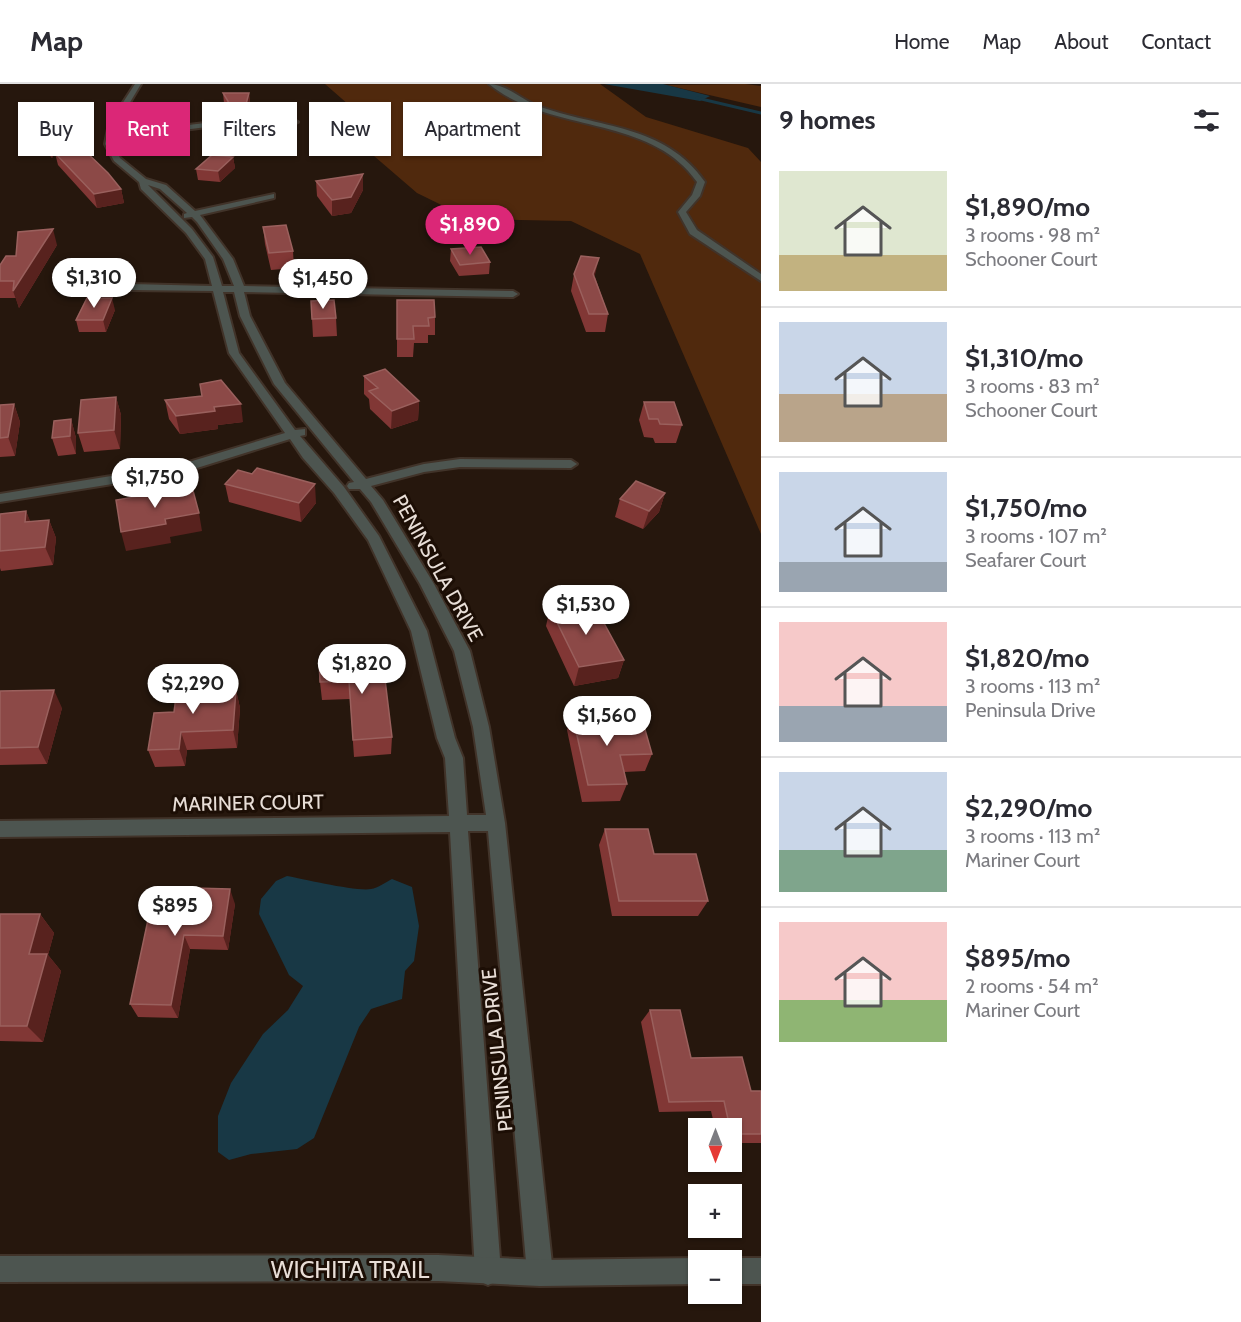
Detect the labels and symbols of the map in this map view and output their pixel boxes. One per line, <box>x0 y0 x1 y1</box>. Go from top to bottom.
pin: $1,890 <box>421 205 519 256</box>
pin: $1,310 <box>45 258 143 309</box>
pin: $1,450 <box>274 259 372 310</box>
pin: $1,750 <box>106 458 204 509</box>
street label: PENINSULA DRIVE <box>388 491 488 645</box>
pin: $1,530 <box>537 585 635 636</box>
pin: $1,820 <box>313 644 411 695</box>
pin: $2,290 <box>144 664 242 715</box>
pin: $1,560 <box>558 696 656 747</box>
street label: MARINER COURT <box>172 790 324 816</box>
pin: $895 <box>139 886 211 937</box>
street label: PENINSULA DRIVE <box>477 967 517 1133</box>
north arrow <box>688 1118 742 1172</box>
street label: WICHITA TRAIL <box>271 1255 429 1284</box>

